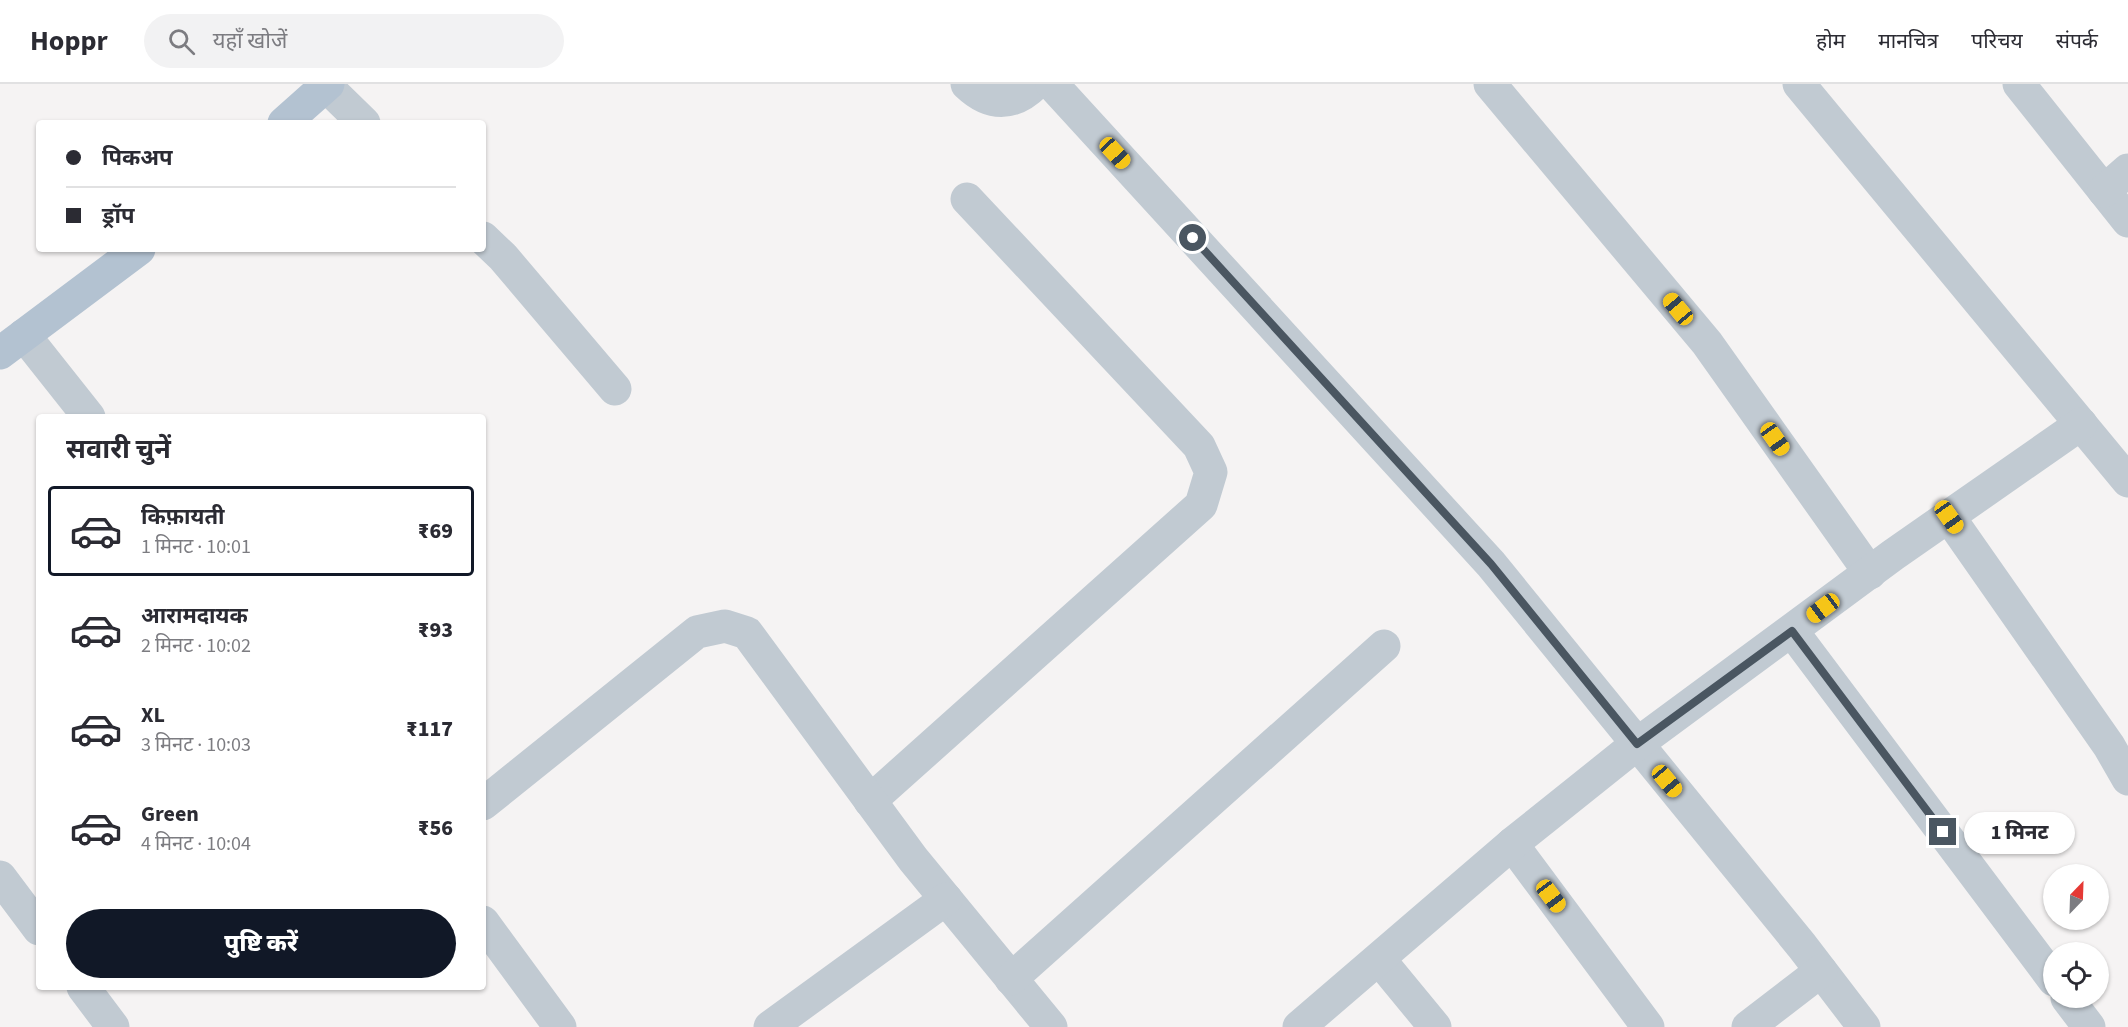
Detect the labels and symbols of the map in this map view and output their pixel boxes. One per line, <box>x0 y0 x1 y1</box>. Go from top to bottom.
car <box>1096 134 1134 172</box>
route start <box>1179 224 1206 251</box>
car <box>1660 289 1696 329</box>
car <box>1757 419 1793 459</box>
car <box>1931 497 1967 537</box>
car <box>1803 590 1843 626</box>
car <box>1649 761 1685 801</box>
callout: 1 मिनट <box>1964 811 2075 853</box>
route end <box>1929 818 1956 845</box>
north arrow <box>2043 864 2109 930</box>
car <box>1533 876 1569 916</box>

